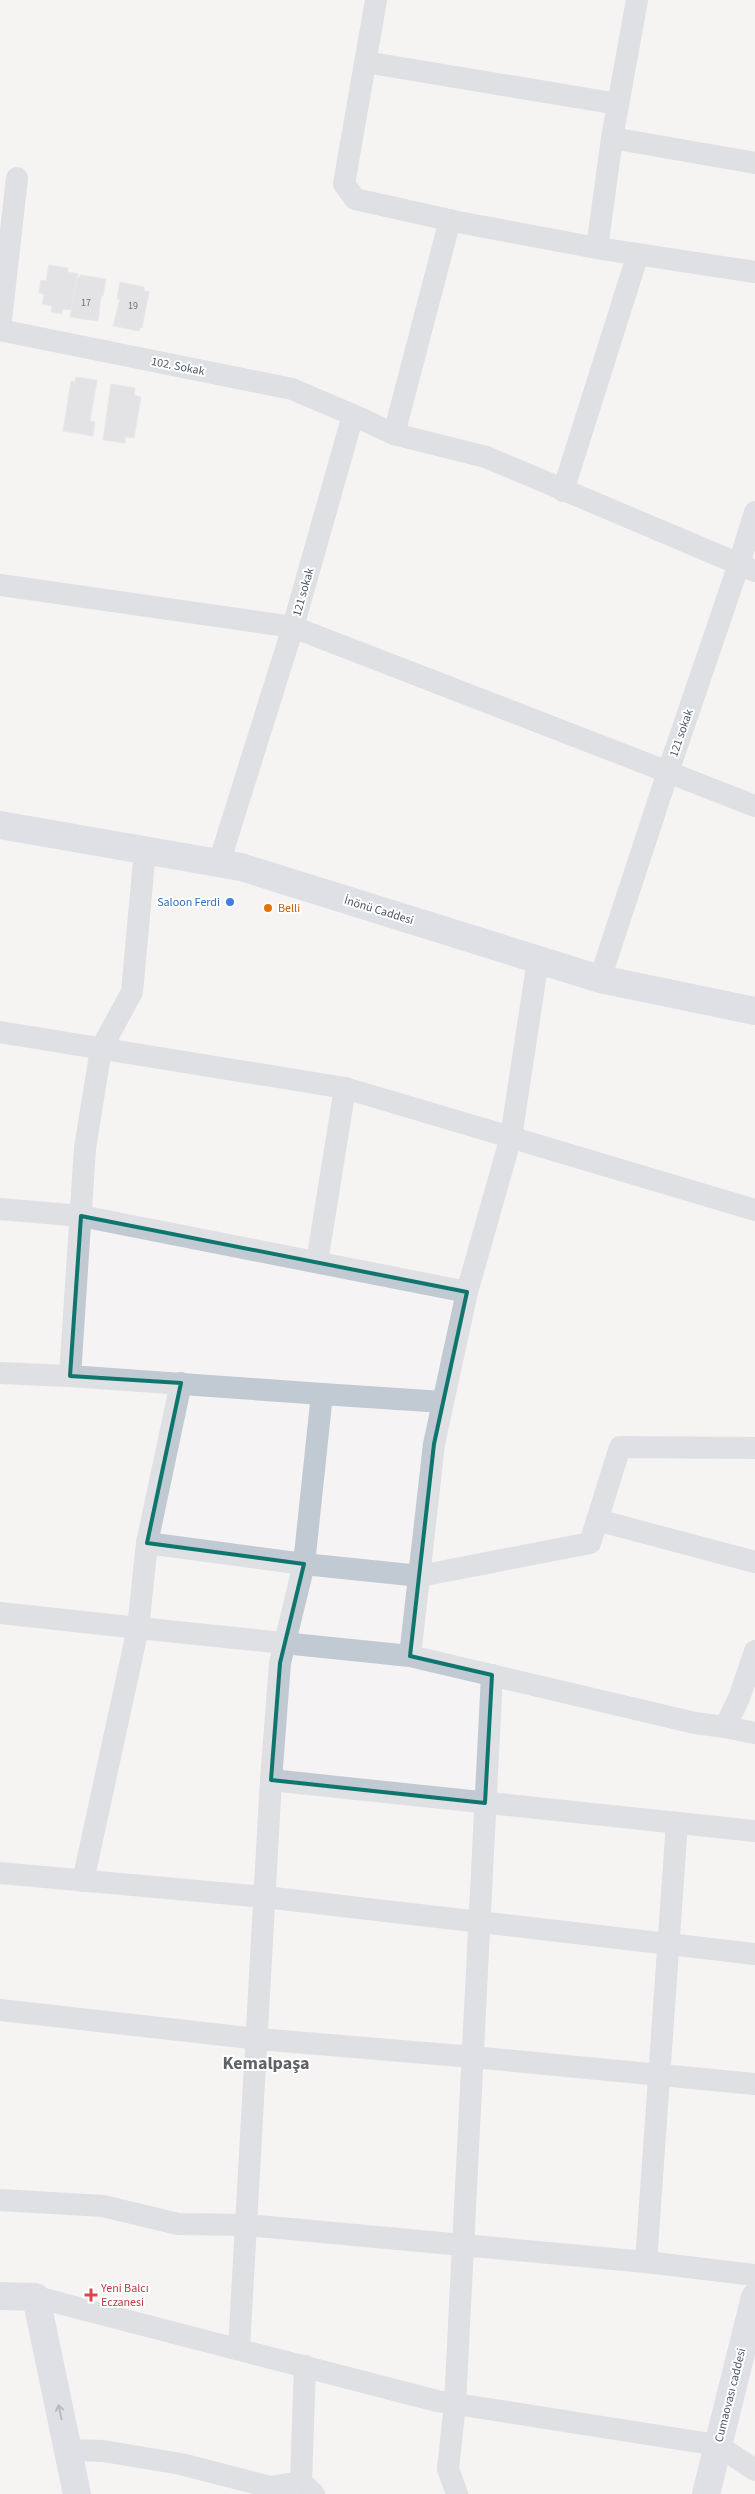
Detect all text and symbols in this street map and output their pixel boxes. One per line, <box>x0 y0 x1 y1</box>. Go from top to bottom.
house number: 17 <box>81 296 91 310</box>
house number: 19 <box>128 299 138 313</box>
street label: 102. Sokak <box>150 353 206 380</box>
street label: 121 sokak <box>288 566 319 618</box>
street label: 121 sokak <box>665 707 698 759</box>
street label: İnönü Caddesi <box>342 892 416 929</box>
place label: Saloon Ferdi <box>157 894 220 911</box>
marker: Saloon Ferdi <box>224 896 236 908</box>
place label: Belli <box>278 900 300 917</box>
marker: Belli <box>262 902 274 914</box>
district label: Kemalpaşa <box>222 2051 310 2076</box>
place label: Yeni Balcı Eczanesi <box>100 2280 149 2311</box>
marker: Yeni Balcı Eczanesi <box>85 2289 97 2301</box>
street label: Cumaovası caddesi <box>711 2346 750 2444</box>
one-way arrow <box>55 2404 64 2420</box>

